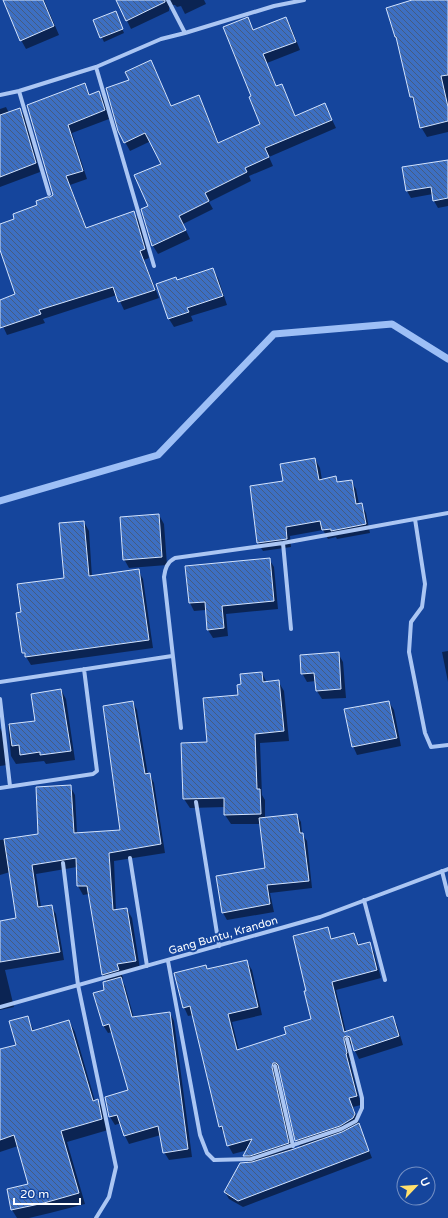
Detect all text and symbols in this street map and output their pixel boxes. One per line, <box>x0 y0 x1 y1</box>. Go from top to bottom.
street label: Gang Buntu, Krandon <box>167 914 279 957</box>
north arrow <box>396 1166 436 1206</box>
text: U <box>417 1175 432 1189</box>
scale bar <box>14 1180 80 1206</box>
text: 20 m <box>20 1187 49 1201</box>

